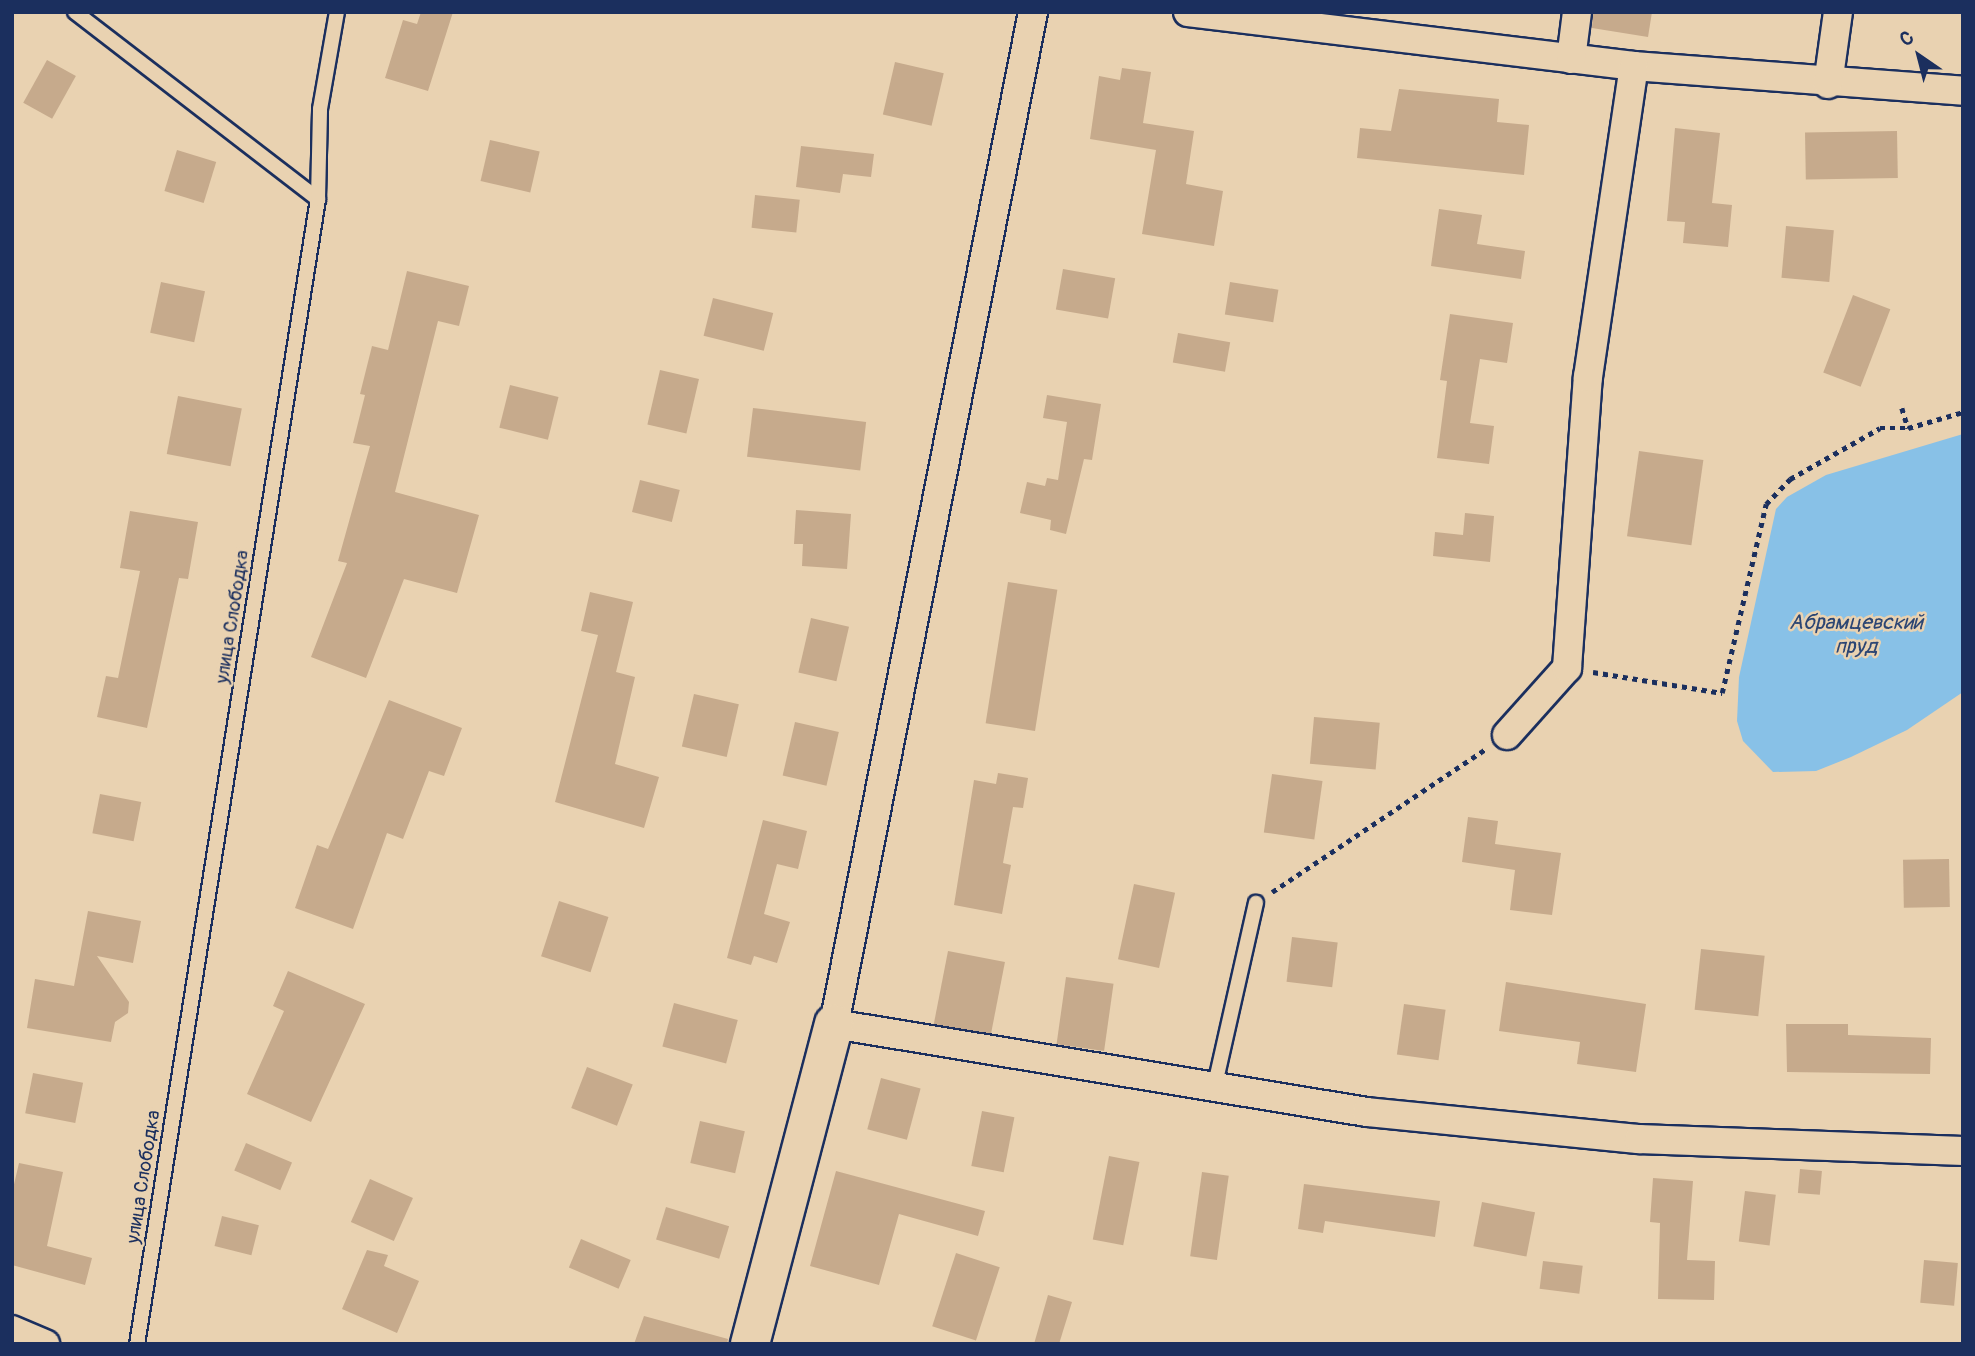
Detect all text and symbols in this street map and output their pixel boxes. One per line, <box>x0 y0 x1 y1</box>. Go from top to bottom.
north arrow <box>1884 21 1954 91</box>
text: С <box>1895 26 1919 52</box>
street label: улица Слободка <box>211 549 255 685</box>
water label: Абрамцевский пруд <box>1789 610 1923 660</box>
street label: улица Слободка <box>122 1109 166 1245</box>

